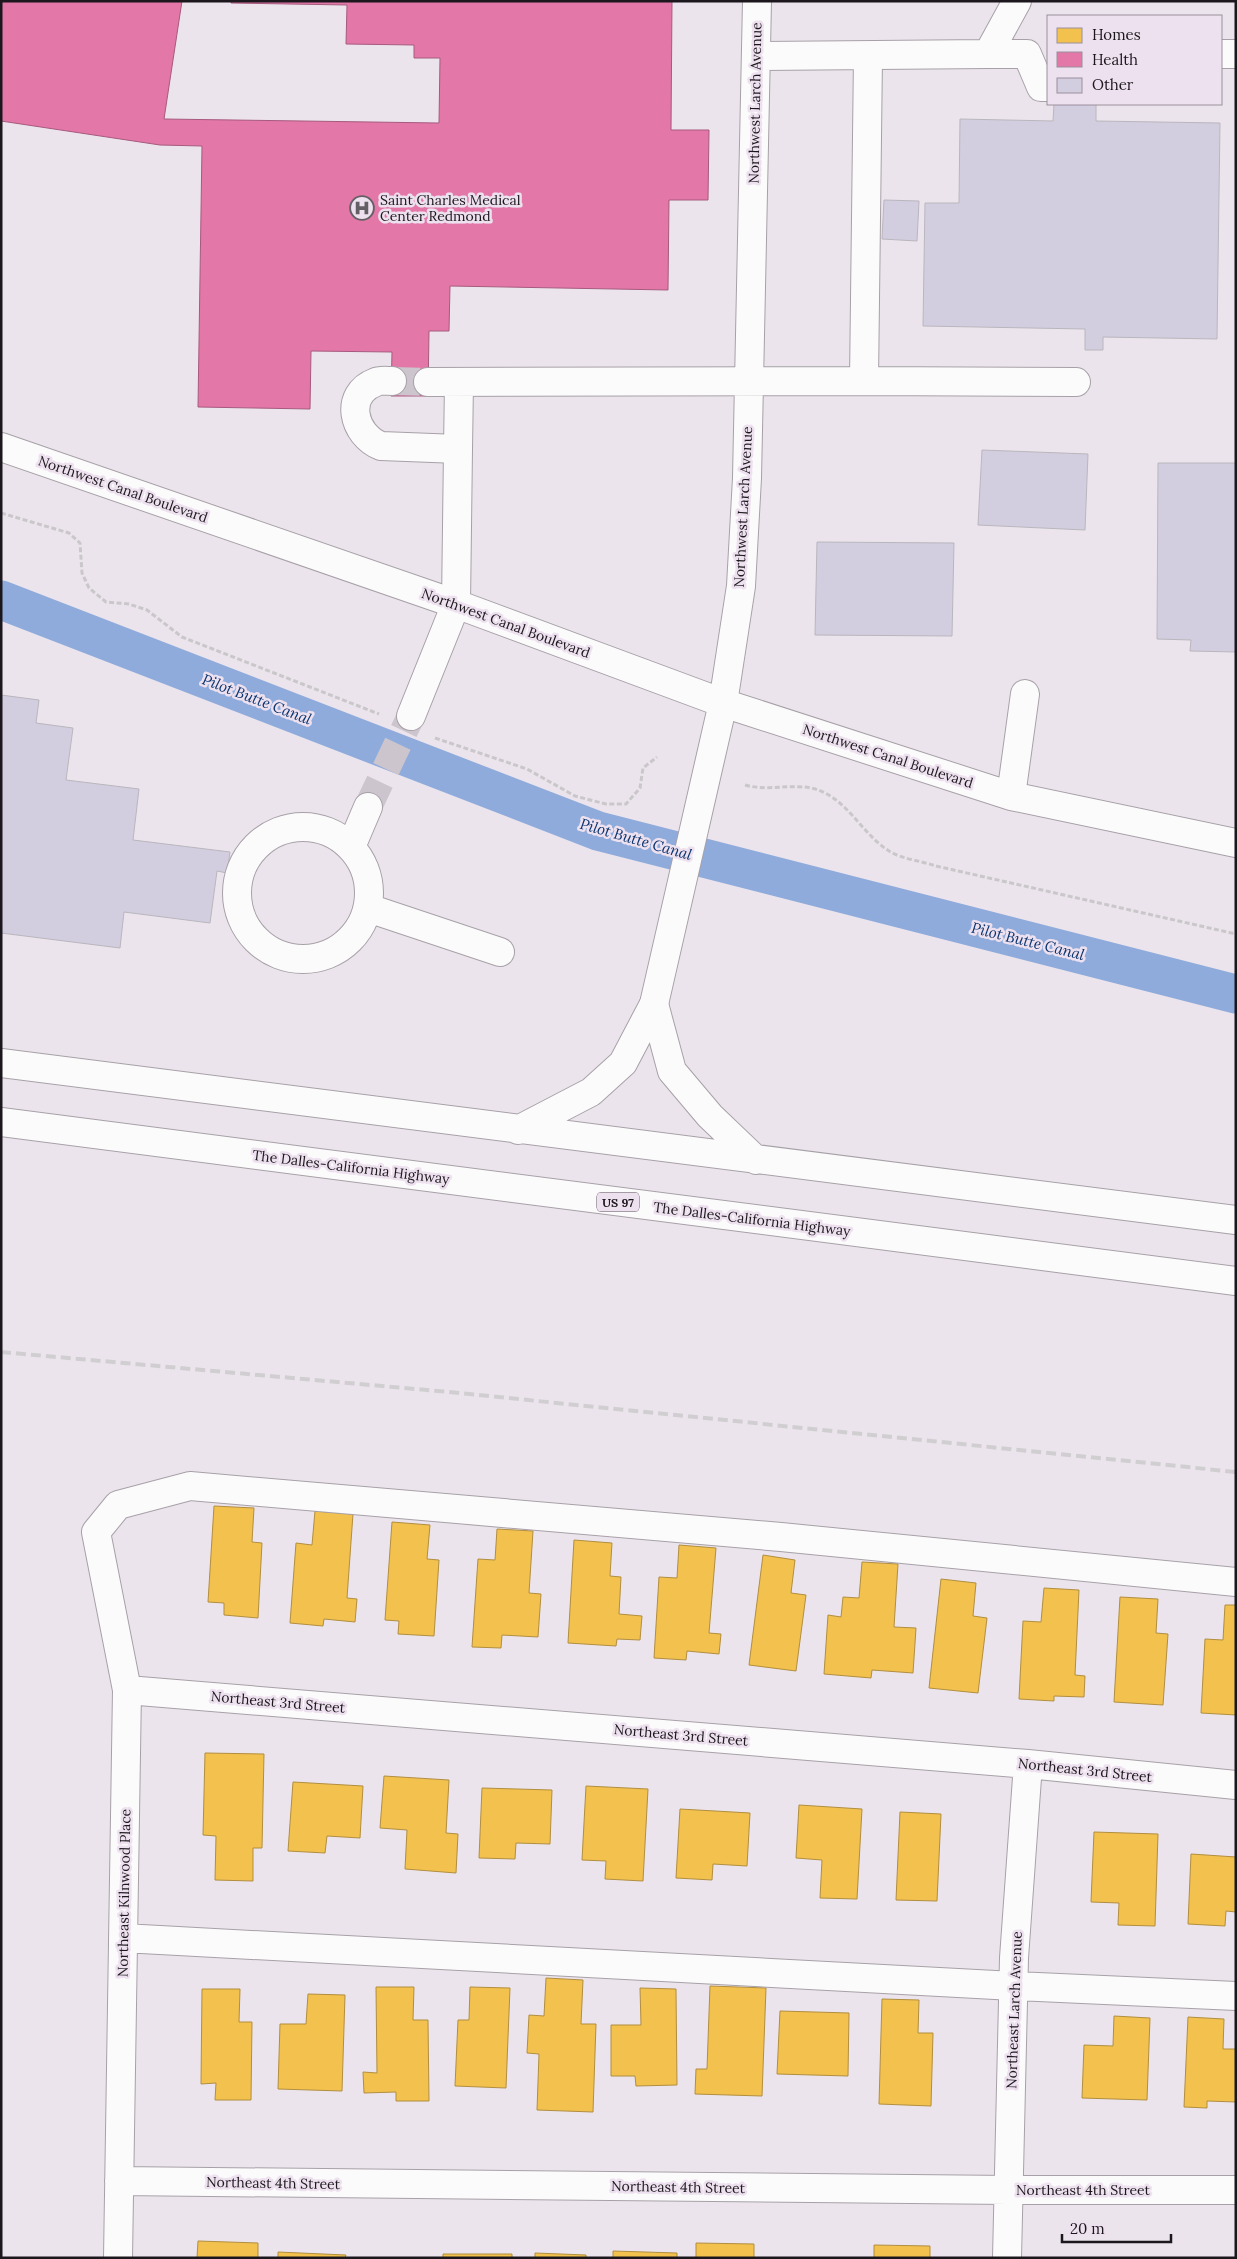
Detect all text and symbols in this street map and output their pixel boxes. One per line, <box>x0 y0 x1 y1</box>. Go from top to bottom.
legend <box>1047 15 1222 105</box>
street label: Northwest Larch Avenue <box>745 22 765 184</box>
text: Homes <box>1092 25 1141 44</box>
text: Health <box>1092 50 1138 69</box>
text: Other <box>1092 75 1134 94</box>
place label: Saint Charles Medical Center Redmond <box>380 191 521 225</box>
hospital icon: Saint Charles Medical Center Redmond <box>349 195 375 221</box>
street label: Northwest Larch Avenue <box>730 426 756 588</box>
street label: Northwest Canal Boulevard <box>36 451 210 527</box>
street label: Northwest Canal Boulevard <box>419 584 593 662</box>
water label: Pilot Butte Canal <box>200 669 315 729</box>
street label: Northwest Canal Boulevard <box>801 720 975 792</box>
water label: Pilot Butte Canal <box>578 814 695 864</box>
water label: Pilot Butte Canal <box>970 918 1087 964</box>
street label: The Dalles-California Highway <box>251 1146 451 1188</box>
road number: US 97 <box>597 1192 639 1212</box>
street label: The Dalles-California Highway <box>652 1198 852 1240</box>
street label: Northeast 3rd Street <box>210 1687 346 1717</box>
street label: Northeast 3rd Street <box>613 1720 749 1750</box>
street label: Northeast 3rd Street <box>1017 1754 1153 1786</box>
street label: Northeast Kilnwood Place <box>114 1808 134 1977</box>
street label: Northeast Larch Avenue <box>1002 1930 1026 2089</box>
street label: Northeast 4th Street <box>206 2173 341 2193</box>
street label: Northeast 4th Street <box>611 2177 746 2197</box>
street label: Northeast 4th Street <box>1016 2181 1150 2199</box>
scale bar <box>1062 2212 1171 2244</box>
text: 20 m <box>1070 2219 1105 2238</box>

